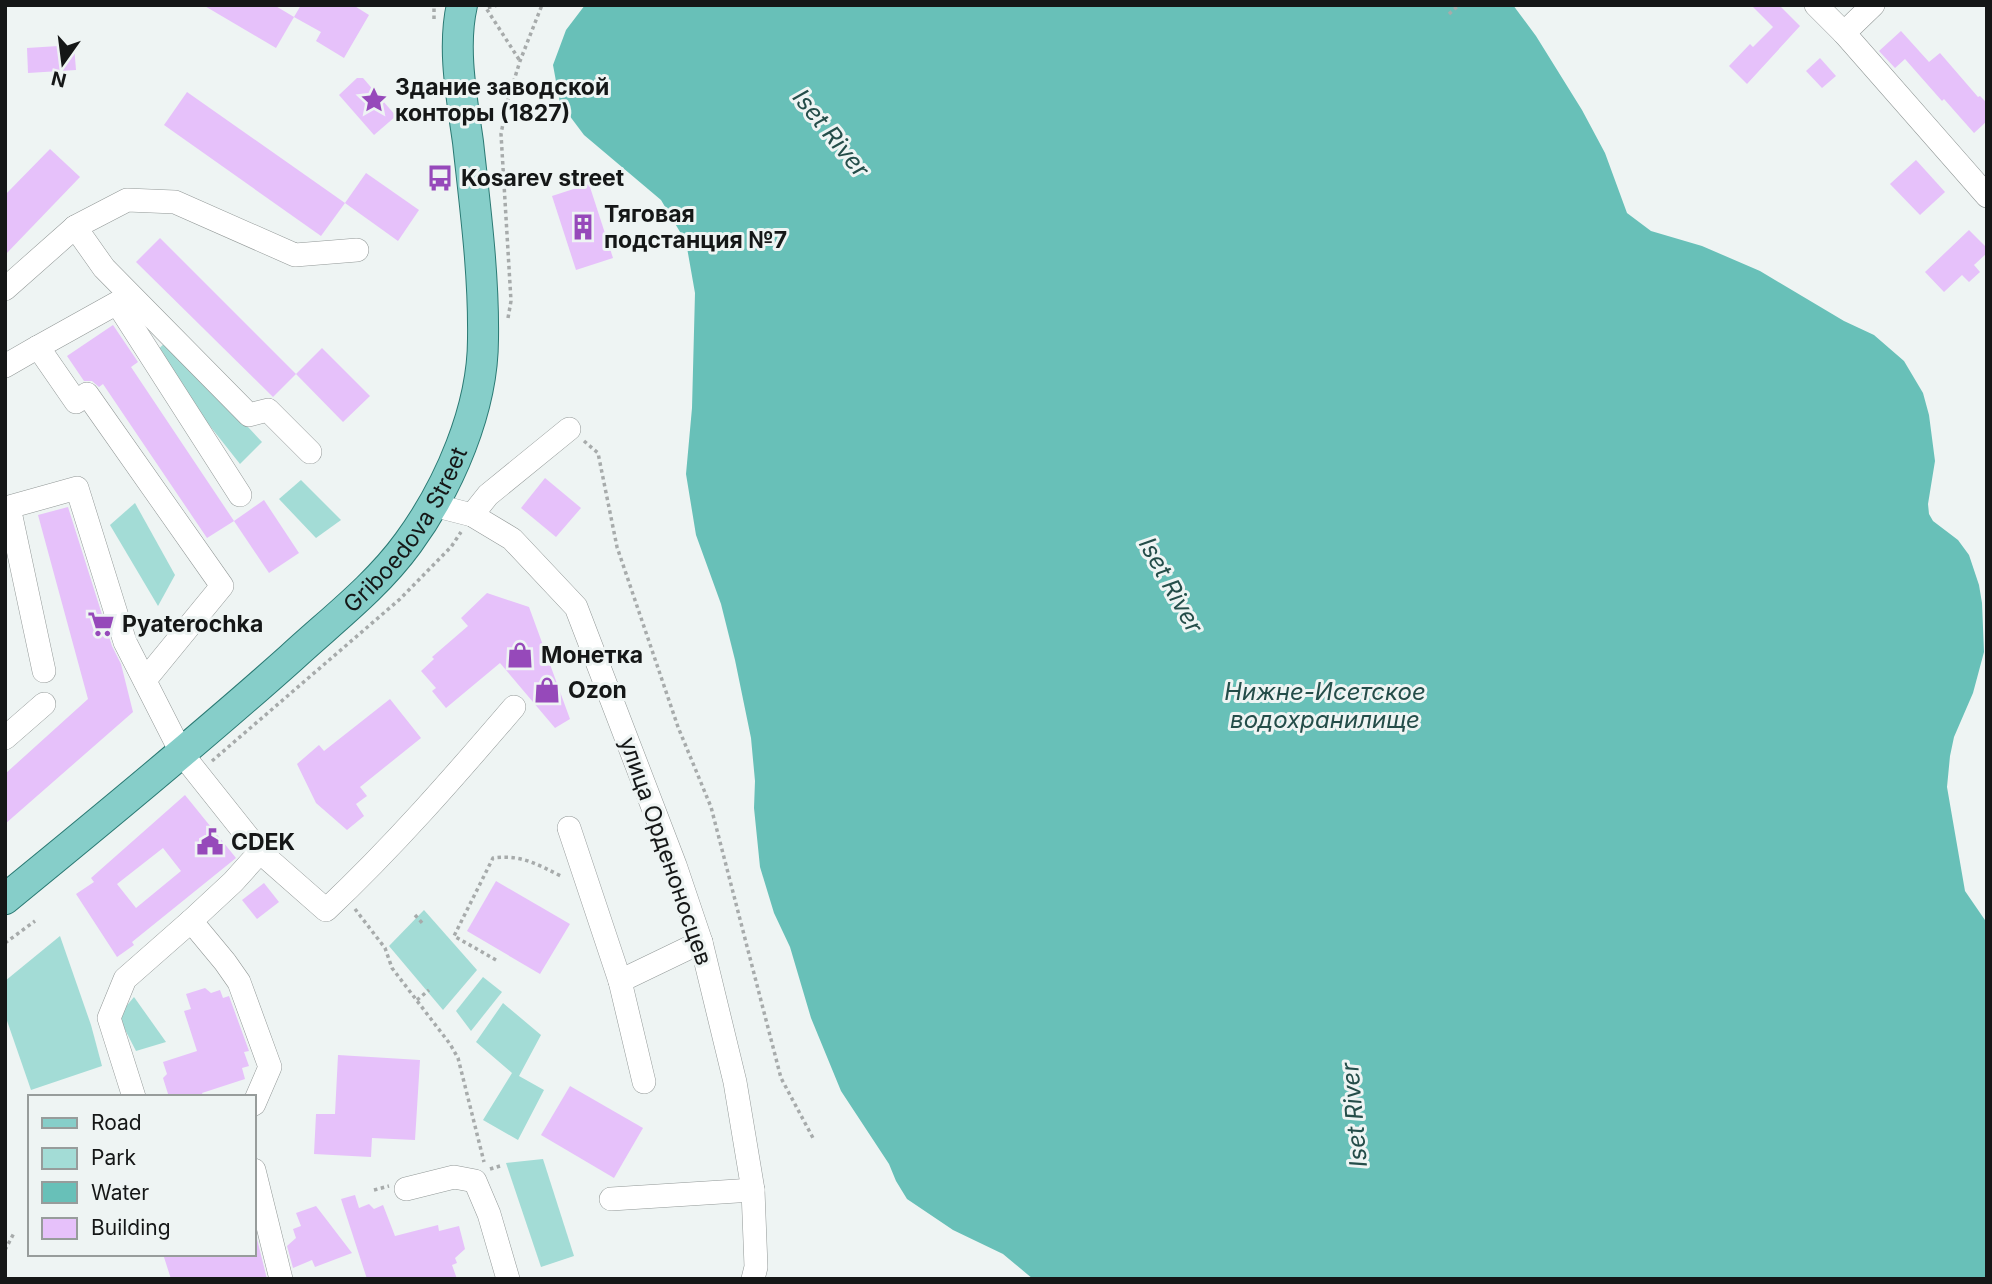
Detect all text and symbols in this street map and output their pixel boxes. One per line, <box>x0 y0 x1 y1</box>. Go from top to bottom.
north arrow <box>28 28 98 98</box>
text: N <box>49 66 69 92</box>
place label: Здание заводской конторы (1827) <box>395 73 609 127</box>
water label: Iset River <box>787 83 876 184</box>
place icon: Здание заводской конторы (1827) <box>359 85 389 115</box>
bus stop icon: Kosarev street <box>425 163 455 193</box>
place label: Kosarev street <box>461 164 625 192</box>
place label: Тяговая подстанция №7 <box>604 200 787 254</box>
building icon: Тяговая подстанция №7 <box>568 212 598 242</box>
street label: Griboedova Street <box>338 443 473 618</box>
water label: Iset River <box>1133 532 1210 639</box>
supermarket icon: Pyaterochka <box>86 609 116 639</box>
place label: Pyaterochka <box>122 610 263 638</box>
shop icon: Монетка <box>505 640 535 670</box>
place label: Монетка <box>541 641 643 669</box>
shop icon: Ozon <box>532 675 562 705</box>
place label: Ozon <box>568 676 627 704</box>
water label: Нижне-Исетское водохранилище <box>1224 677 1426 734</box>
street label: улица Орденоносцев <box>614 733 718 969</box>
public building icon: CDEK <box>195 827 225 857</box>
place label: CDEK <box>231 828 295 856</box>
water label: Iset River <box>1335 1061 1373 1168</box>
legend <box>28 1095 256 1256</box>
text: Road <box>91 1110 142 1135</box>
text: Park <box>91 1145 136 1170</box>
text: Water <box>91 1180 149 1205</box>
text: Building <box>91 1215 171 1240</box>

